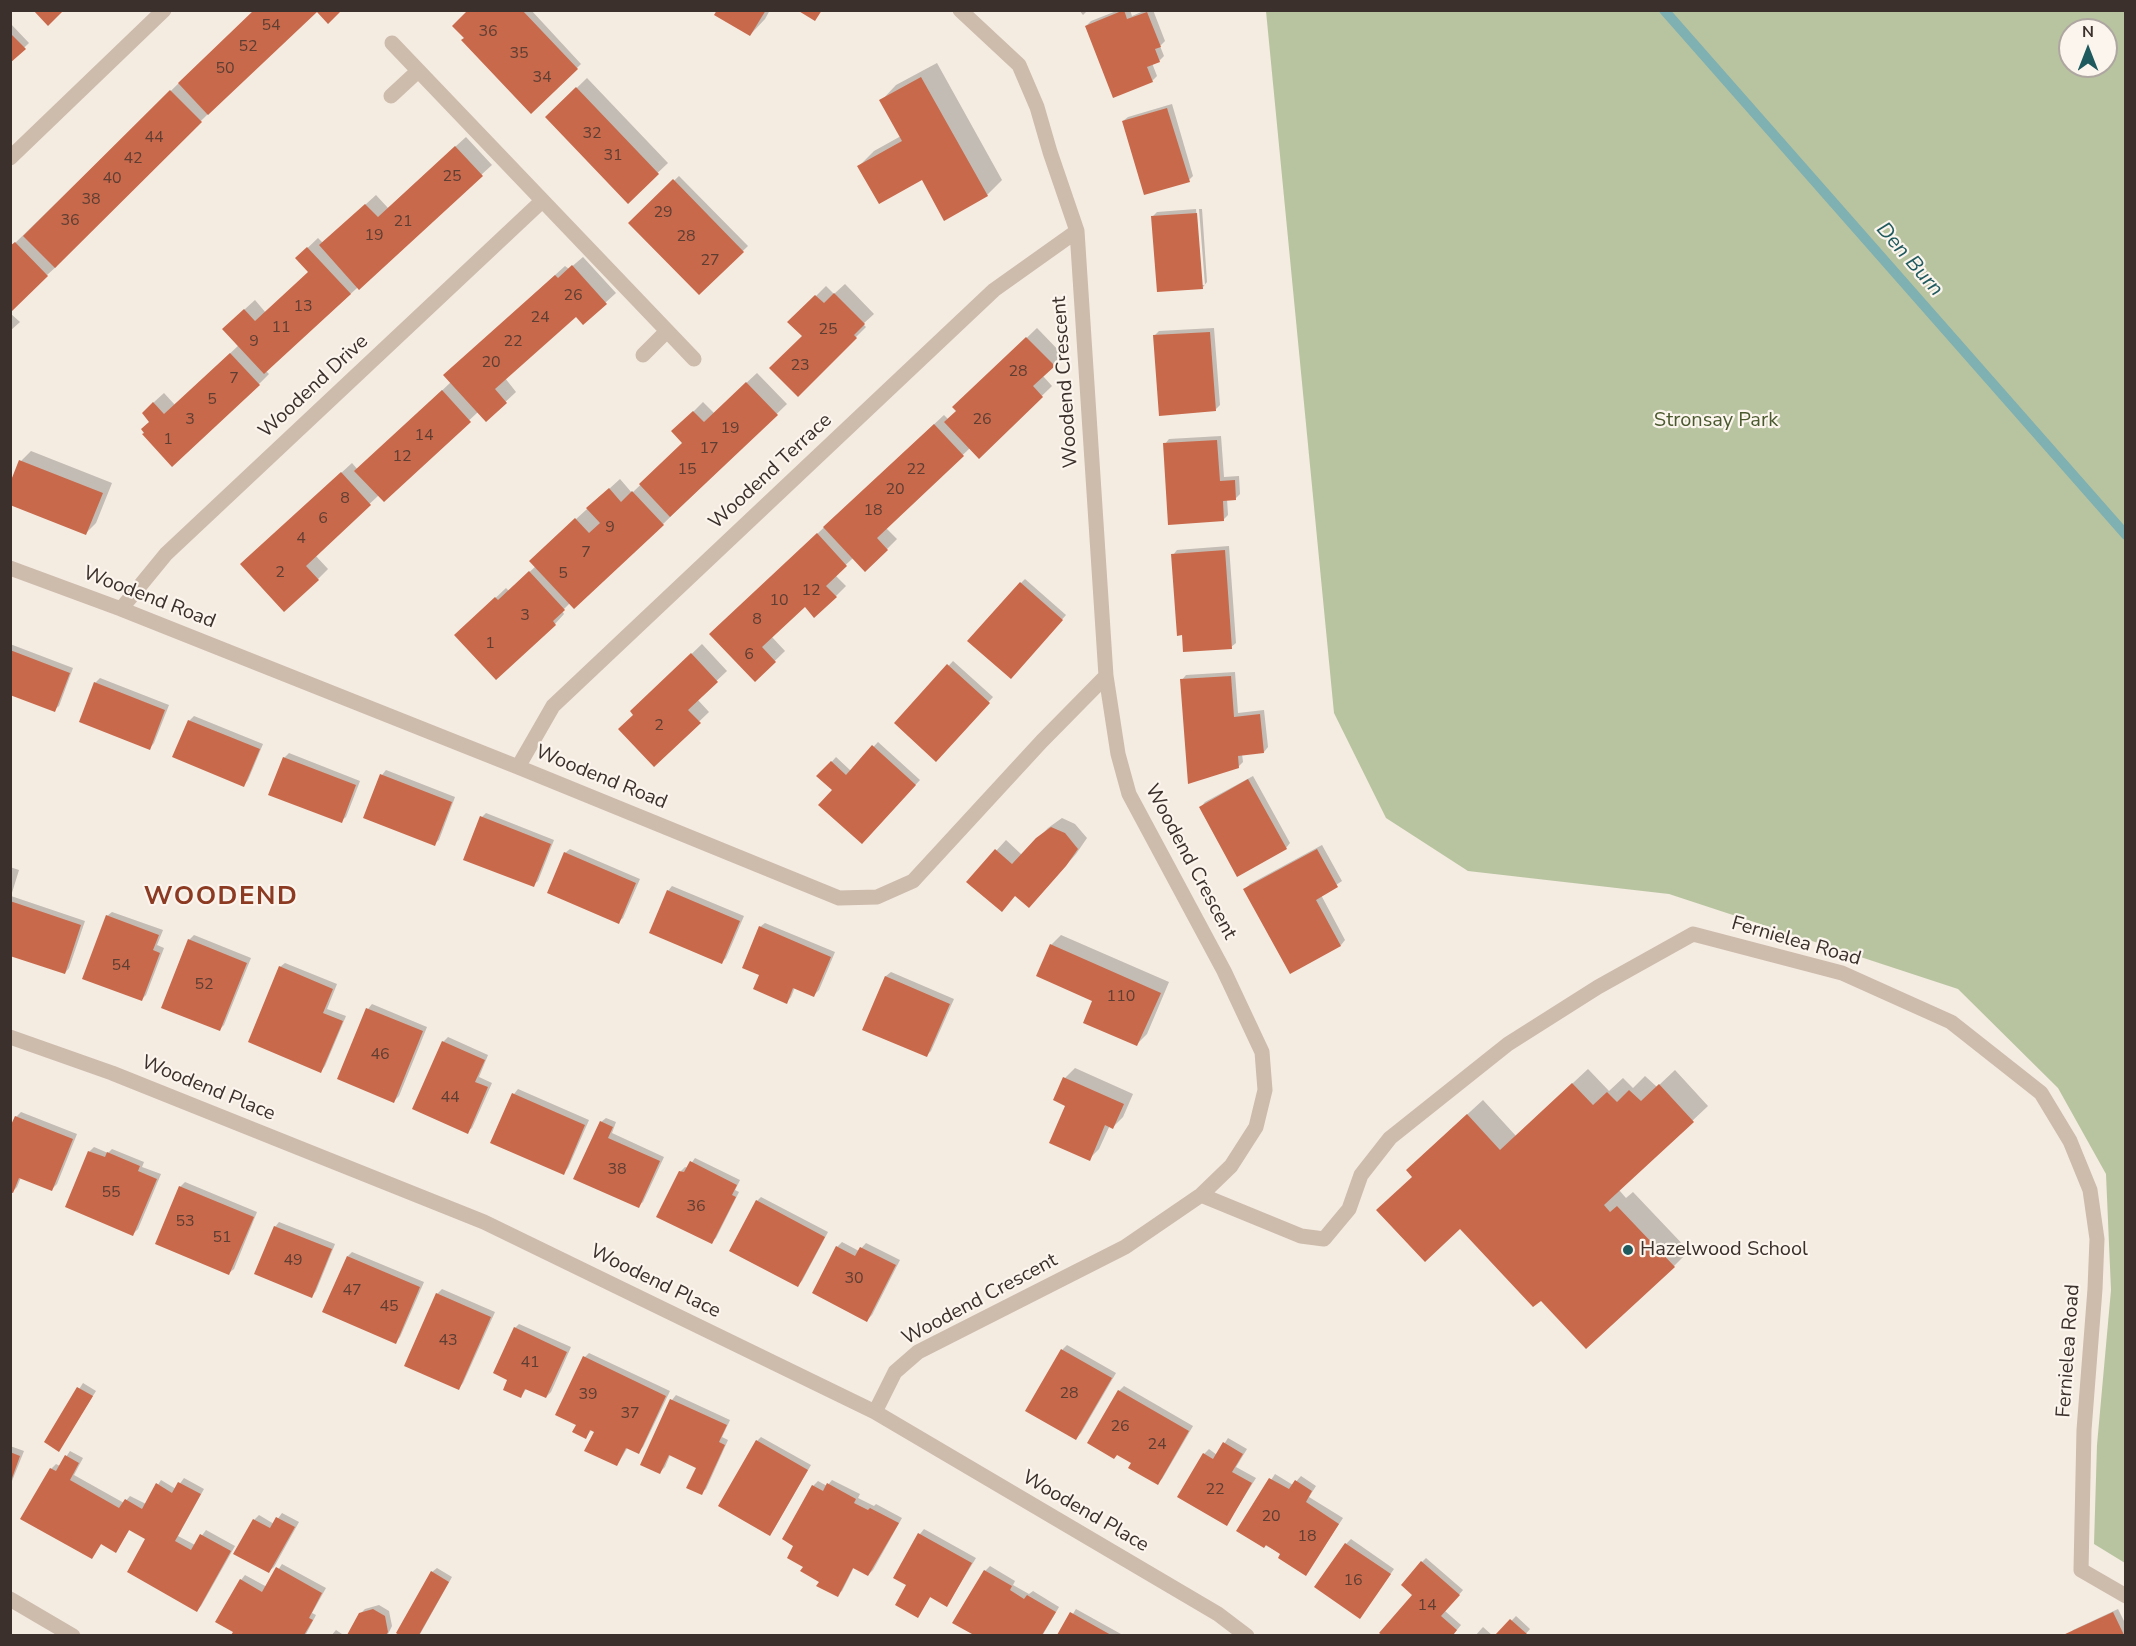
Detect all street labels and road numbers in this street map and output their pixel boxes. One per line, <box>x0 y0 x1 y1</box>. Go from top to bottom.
street label: Woodend Crescent <box>1048 295 1084 469</box>
street label: Woodend Drive <box>254 330 374 444</box>
street label: Woodend Terrace <box>705 409 837 535</box>
street label: Woodend Road <box>79 562 219 634</box>
street label: Woodend Road <box>532 741 670 815</box>
street label: Woodend Crescent <box>1139 780 1241 944</box>
street label: Fernielea Road <box>1728 912 1864 972</box>
street label: Woodend Place <box>137 1051 279 1127</box>
street label: Woodend Place <box>586 1240 724 1324</box>
street label: Woodend Crescent <box>898 1249 1062 1351</box>
street label: Fernielea Road <box>2052 1283 2086 1419</box>
street label: Woodend Place <box>1017 1466 1153 1558</box>

